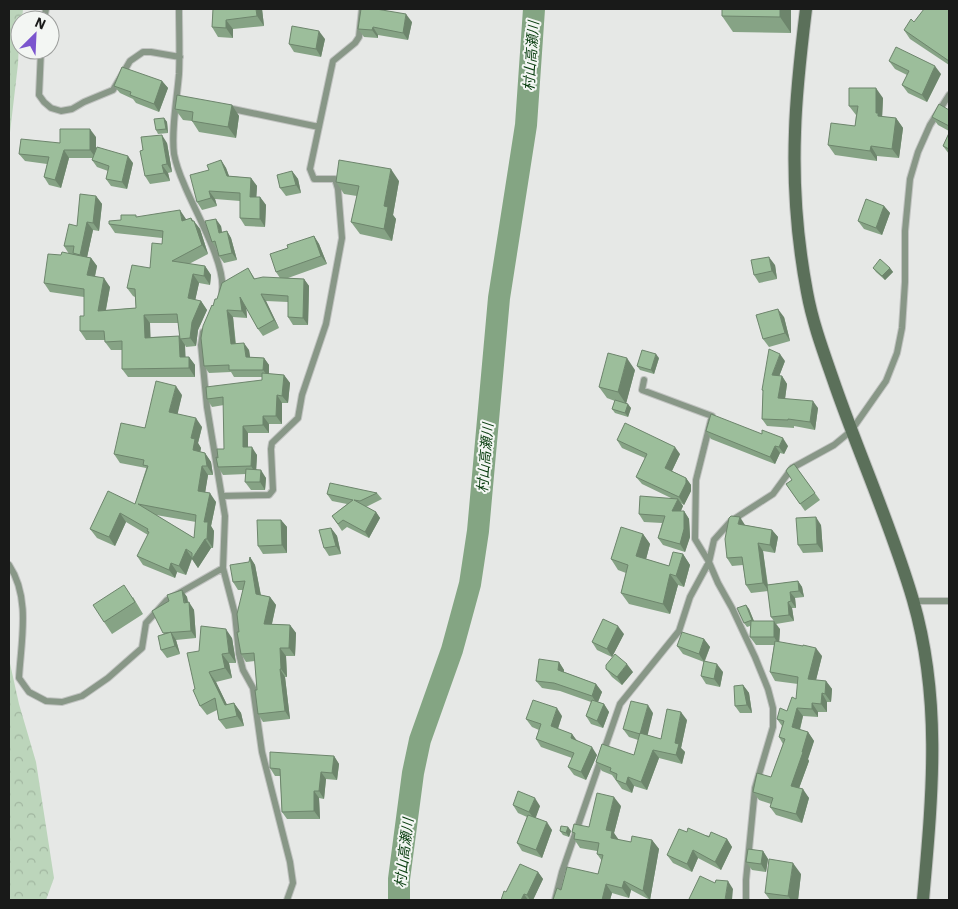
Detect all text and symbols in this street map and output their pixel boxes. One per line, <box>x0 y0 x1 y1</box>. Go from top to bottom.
north arrow <box>10 10 60 60</box>
text: N <box>32 13 49 33</box>
water label: 村山高瀬川 <box>520 18 543 92</box>
water label: 村山高瀬川 <box>473 420 497 494</box>
water label: 村山高瀬川 <box>391 815 417 889</box>

